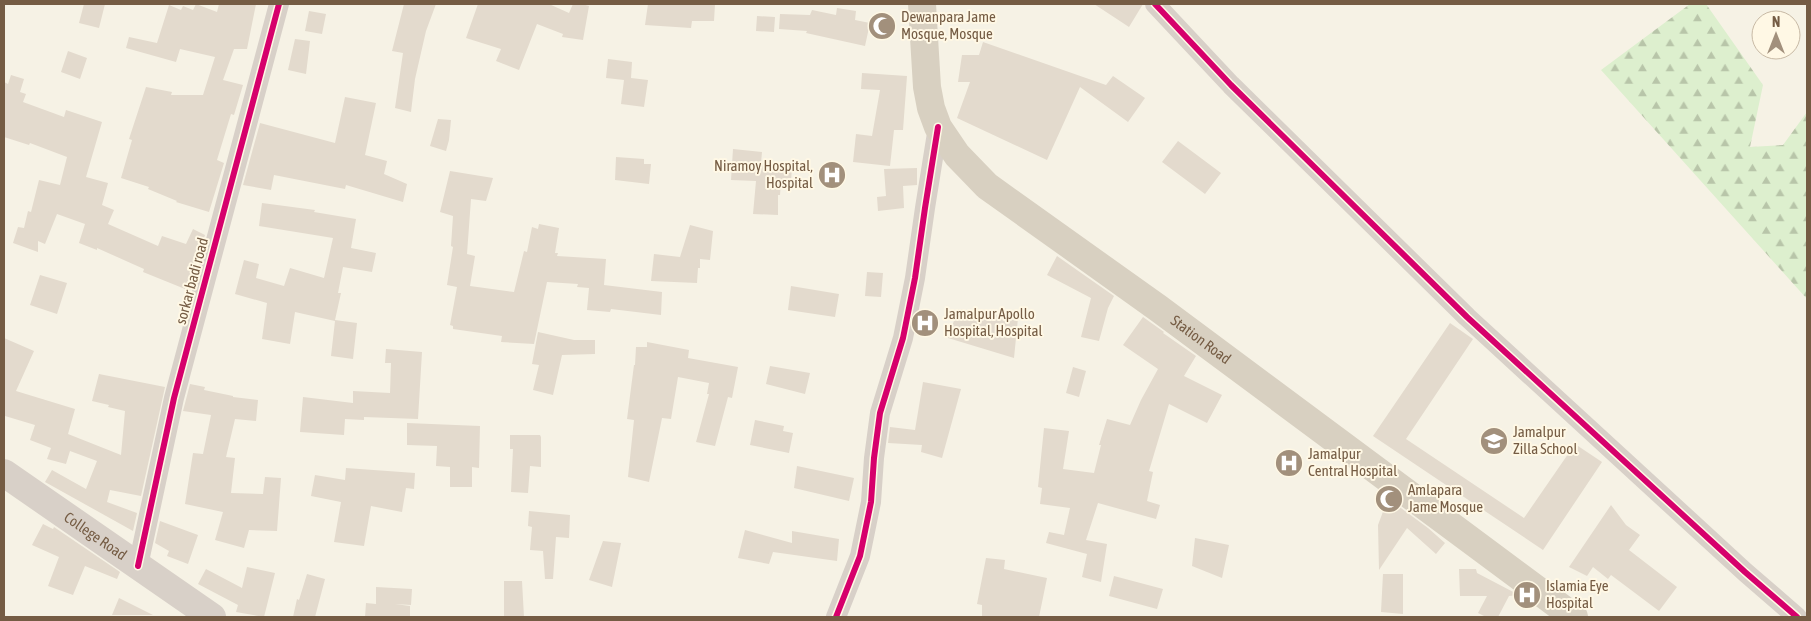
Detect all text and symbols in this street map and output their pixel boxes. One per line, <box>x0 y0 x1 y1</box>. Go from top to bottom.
place label: Dewanpara Jame Mosque, Mosque <box>901 8 996 42</box>
north arrow <box>1751 10 1801 60</box>
mosque icon: Dewanpara Jame Mosque, Mosque <box>867 11 897 41</box>
text: N <box>1772 14 1780 30</box>
place label: Niramoy Hospital, Hospital <box>714 157 813 191</box>
hospital icon: Niramoy Hospital, Hospital <box>817 160 847 190</box>
street label: sorkar badi road <box>172 236 211 326</box>
place label: Jamalpur Apollo Hospital, Hospital <box>944 305 1043 339</box>
hospital icon: Jamalpur Apollo Hospital, Hospital <box>910 308 940 338</box>
street label: Station Road <box>1168 311 1234 367</box>
place label: Jamalpur Zilla School <box>1513 423 1577 457</box>
school or university icon: Jamalpur Zilla School <box>1479 426 1509 456</box>
place label: Jamalpur Central Hospital <box>1308 445 1397 479</box>
hospital icon: Jamalpur Central Hospital <box>1274 448 1304 478</box>
place label: Amlapara Jame Mosque <box>1408 481 1483 515</box>
mosque icon: Amlapara Jame Mosque <box>1374 484 1404 514</box>
street label: College Road <box>61 508 130 563</box>
place label: Islamia Eye Hospital <box>1546 577 1609 611</box>
hospital icon: Islamia Eye Hospital <box>1512 580 1542 610</box>

